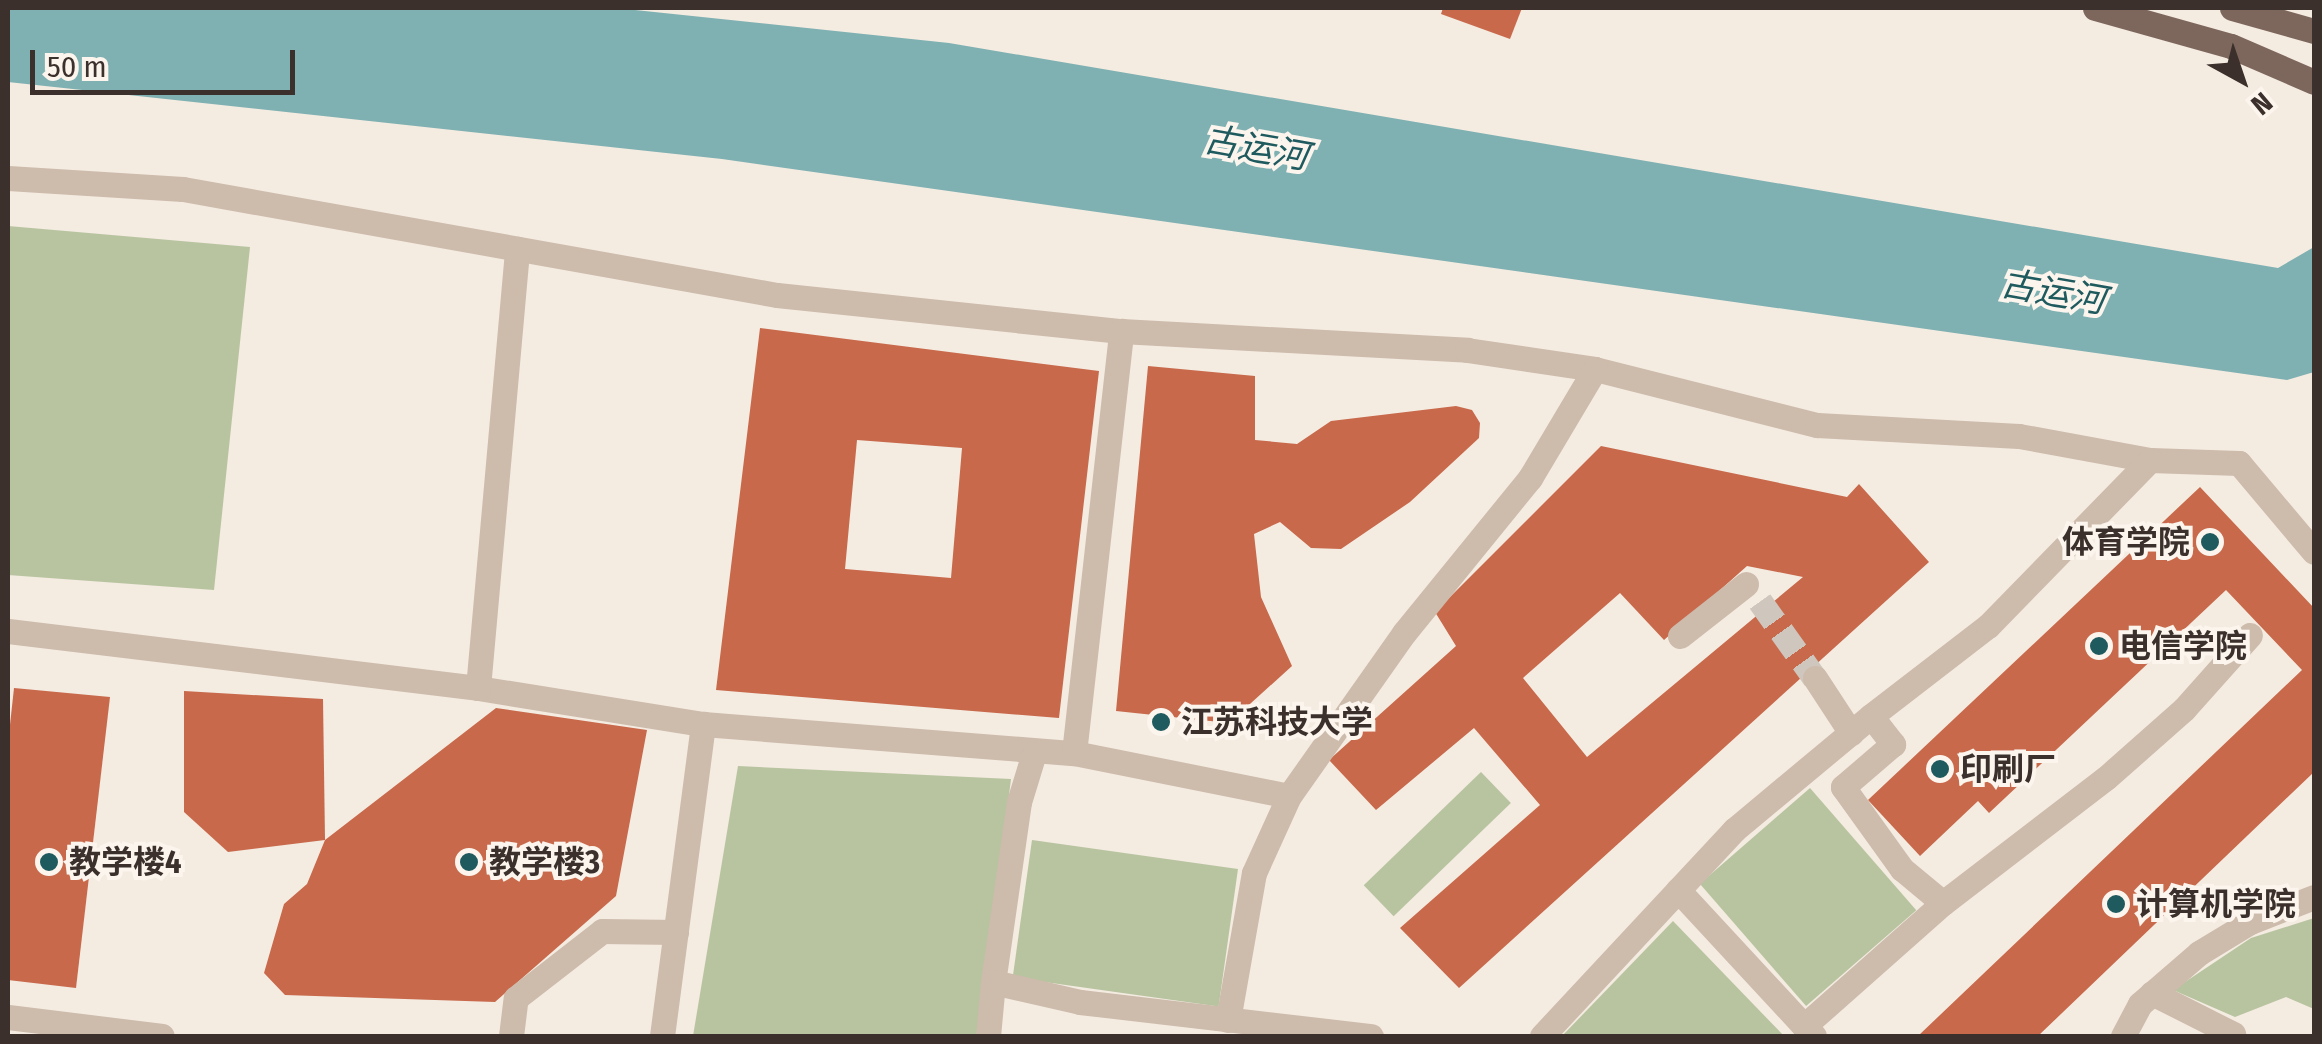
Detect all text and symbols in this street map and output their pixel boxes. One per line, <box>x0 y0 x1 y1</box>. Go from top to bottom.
scale bar <box>35 30 300 92</box>
north arrow <box>2192 30 2292 130</box>
text: 50 m <box>47 49 107 85</box>
text: N <box>2245 85 2279 121</box>
water label: 古运河 <box>1201 118 1311 178</box>
water label: 古运河 <box>1998 262 2108 322</box>
place label: 体育学院 <box>2062 523 2190 561</box>
marker: 体育学院 <box>2199 531 2221 553</box>
place label: 电信学院 <box>2119 627 2247 665</box>
marker: 电信学院 <box>2088 635 2110 657</box>
place label: 江苏科技大学 <box>1181 703 1373 741</box>
marker: 江苏科技大学 <box>1150 711 1172 733</box>
place label: 印刷厂 <box>1960 750 2056 788</box>
marker: 印刷厂 <box>1929 758 1951 780</box>
place label: 教学楼4 <box>69 843 181 881</box>
place label: 教学楼3 <box>489 843 600 881</box>
marker: 教学楼4 <box>38 851 60 873</box>
marker: 教学楼3 <box>458 851 480 873</box>
place label: 计算机学院 <box>2136 885 2296 923</box>
marker: 计算机学院 <box>2105 893 2127 915</box>

